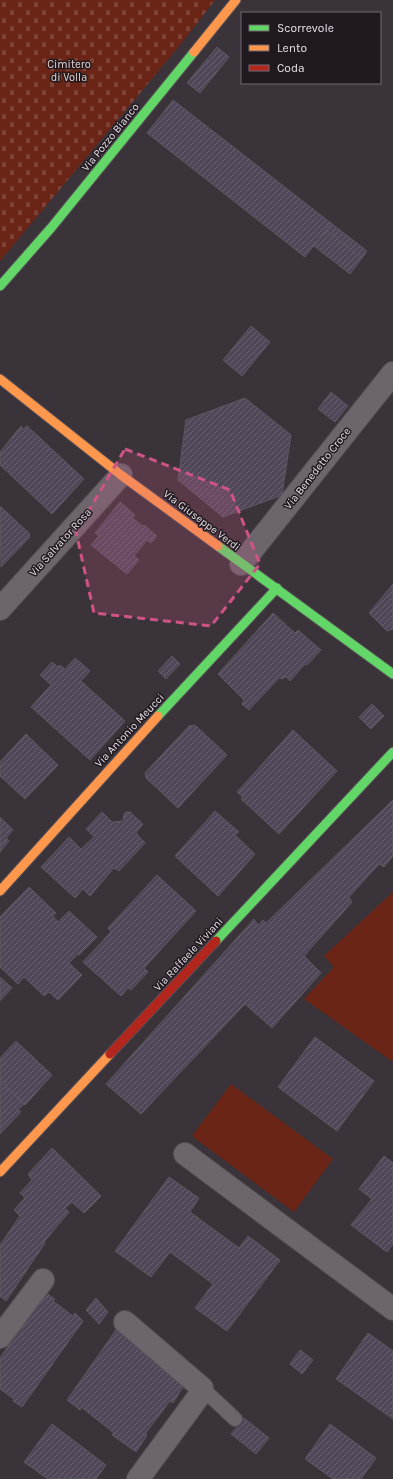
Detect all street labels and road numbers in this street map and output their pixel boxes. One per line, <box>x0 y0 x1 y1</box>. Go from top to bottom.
street label: Via Pozzo Bianco <box>79 101 142 174</box>
street label: Via Benedetto Croce <box>281 425 354 512</box>
street label: Via Giuseppe Verdi <box>161 487 243 554</box>
street label: Via Salvator Rosa <box>26 506 94 579</box>
street label: Via Antonio Meucci <box>92 691 167 770</box>
street label: Via Raffaele Viviani <box>151 915 226 994</box>

